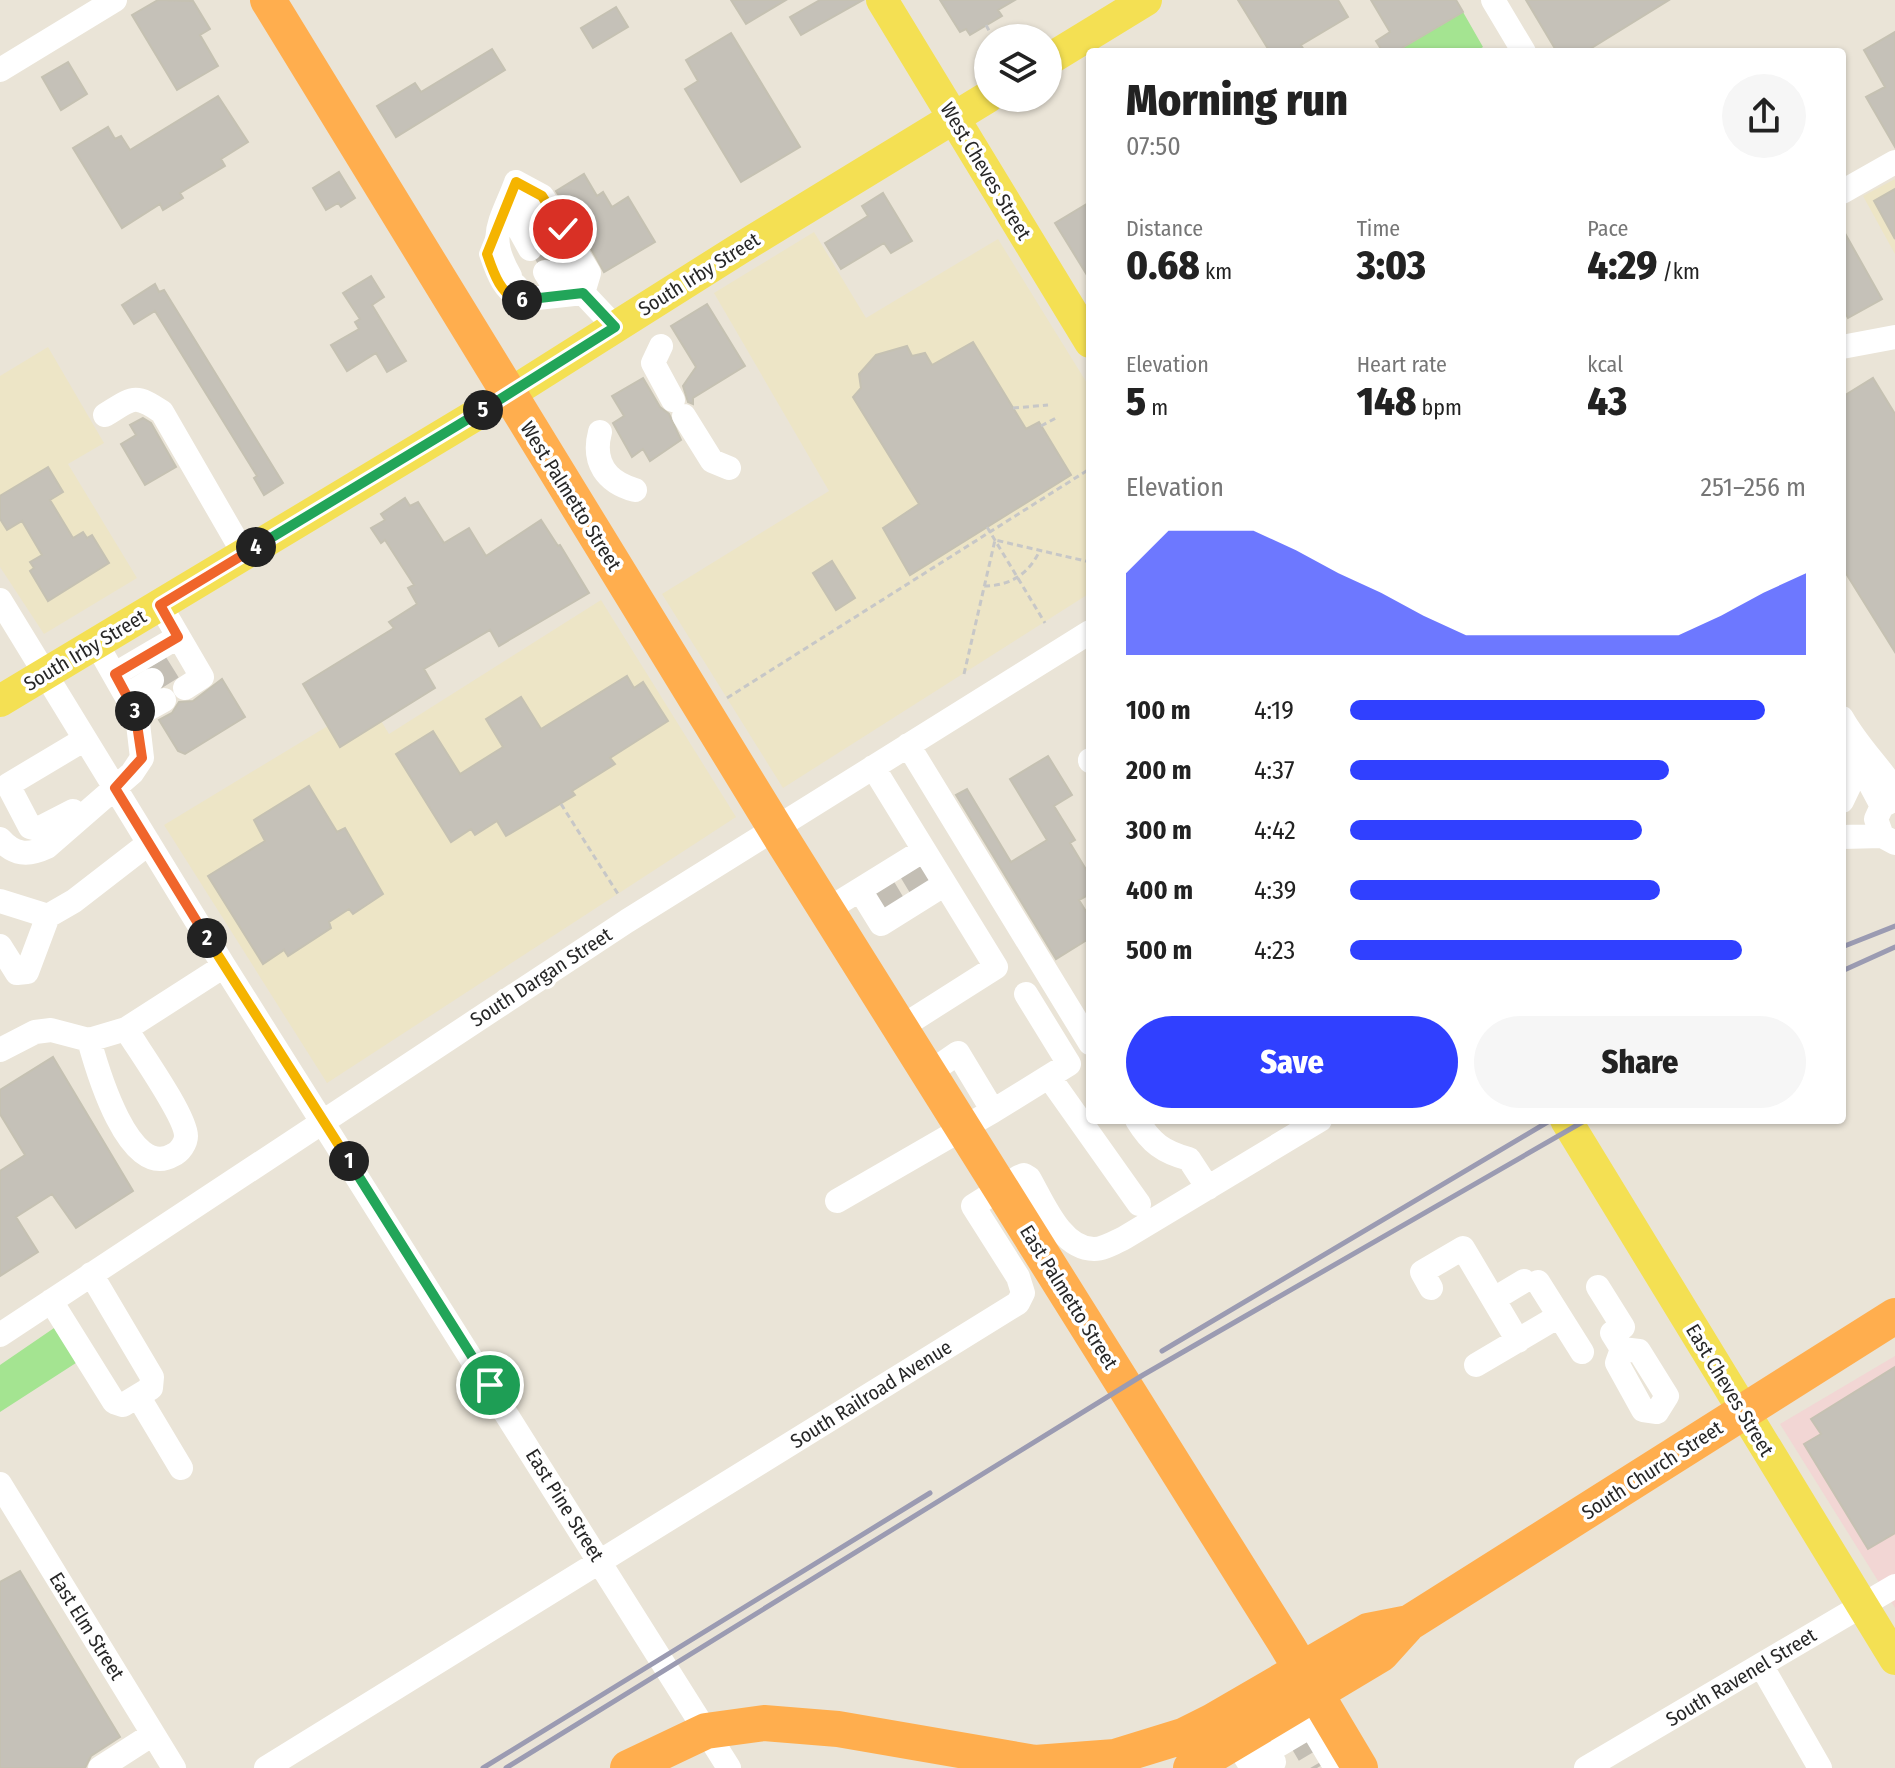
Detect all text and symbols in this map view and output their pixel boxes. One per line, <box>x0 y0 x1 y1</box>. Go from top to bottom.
map controls <box>974 24 1062 112</box>
button: layers <box>974 24 1062 112</box>
text: Morning run <box>1126 74 1348 127</box>
button: share <box>1722 74 1806 158</box>
street label: West Cheves Street <box>936 98 1037 244</box>
text: 07:50 <box>1126 131 1181 162</box>
pin <box>529 195 597 263</box>
icon: check <box>541 207 585 251</box>
text: Distance <box>1126 215 1203 242</box>
text: Time <box>1357 215 1400 242</box>
text: Pace <box>1587 215 1628 242</box>
street label: South Irby Street <box>634 227 764 321</box>
text: 0.68 <box>1126 242 1200 290</box>
text: 3:03 <box>1357 242 1426 290</box>
text: 4:29 <box>1587 242 1657 290</box>
text: km <box>1200 258 1232 285</box>
text: /km <box>1657 258 1700 285</box>
pin: 6 <box>502 280 542 320</box>
text: 6 <box>516 286 528 313</box>
text: Elevation <box>1126 351 1209 378</box>
text: Heart rate <box>1357 351 1447 378</box>
text: kcal <box>1587 351 1623 378</box>
text: 5 <box>1126 378 1146 426</box>
text: 148 <box>1357 378 1416 426</box>
text: 43 <box>1587 378 1627 426</box>
pin: 5 <box>463 390 503 430</box>
text: m <box>1146 394 1168 421</box>
text: bpm <box>1416 394 1462 421</box>
text: 5 <box>478 396 488 423</box>
street label: West Palmetto Street <box>515 417 627 575</box>
text: Elevation <box>1126 472 1224 503</box>
text: 251–256 m <box>1701 472 1806 503</box>
pin: 4 <box>236 527 276 567</box>
text: 4 <box>250 533 262 560</box>
street label: South Irby Street <box>20 604 151 696</box>
pin: 3 <box>115 691 155 731</box>
text: 100 m <box>1126 695 1191 726</box>
text: 4:19 <box>1254 695 1294 726</box>
text: 3 <box>130 697 140 724</box>
text: 200 m <box>1126 755 1192 786</box>
text: 4:37 <box>1254 755 1294 786</box>
text: 300 m <box>1126 815 1192 846</box>
text: 4:42 <box>1254 815 1296 846</box>
text: 400 m <box>1126 875 1193 906</box>
text: 4:39 <box>1254 875 1296 906</box>
pin: 2 <box>187 918 227 958</box>
street label: South Dargan Street <box>466 922 617 1032</box>
text: 2 <box>202 924 212 951</box>
text: 500 m <box>1126 935 1192 966</box>
text: 4:23 <box>1254 935 1295 966</box>
button: Save <box>1126 1016 1458 1108</box>
button: Share <box>1474 1016 1806 1108</box>
pin: 1 <box>329 1141 369 1181</box>
text: 1 <box>344 1147 354 1174</box>
street label: East Palmetto Street <box>1015 1221 1123 1374</box>
street label: East Cheves Street <box>1681 1320 1779 1461</box>
street label: South Railroad Avenue <box>786 1335 956 1453</box>
pin <box>456 1351 524 1419</box>
icon: arrive <box>468 1363 512 1407</box>
street label: South Church Street <box>1577 1415 1727 1524</box>
street label: East Pine Street <box>521 1444 609 1566</box>
street label: East Elm Street <box>44 1568 130 1685</box>
street label: South Ravenel Street <box>1661 1622 1821 1731</box>

